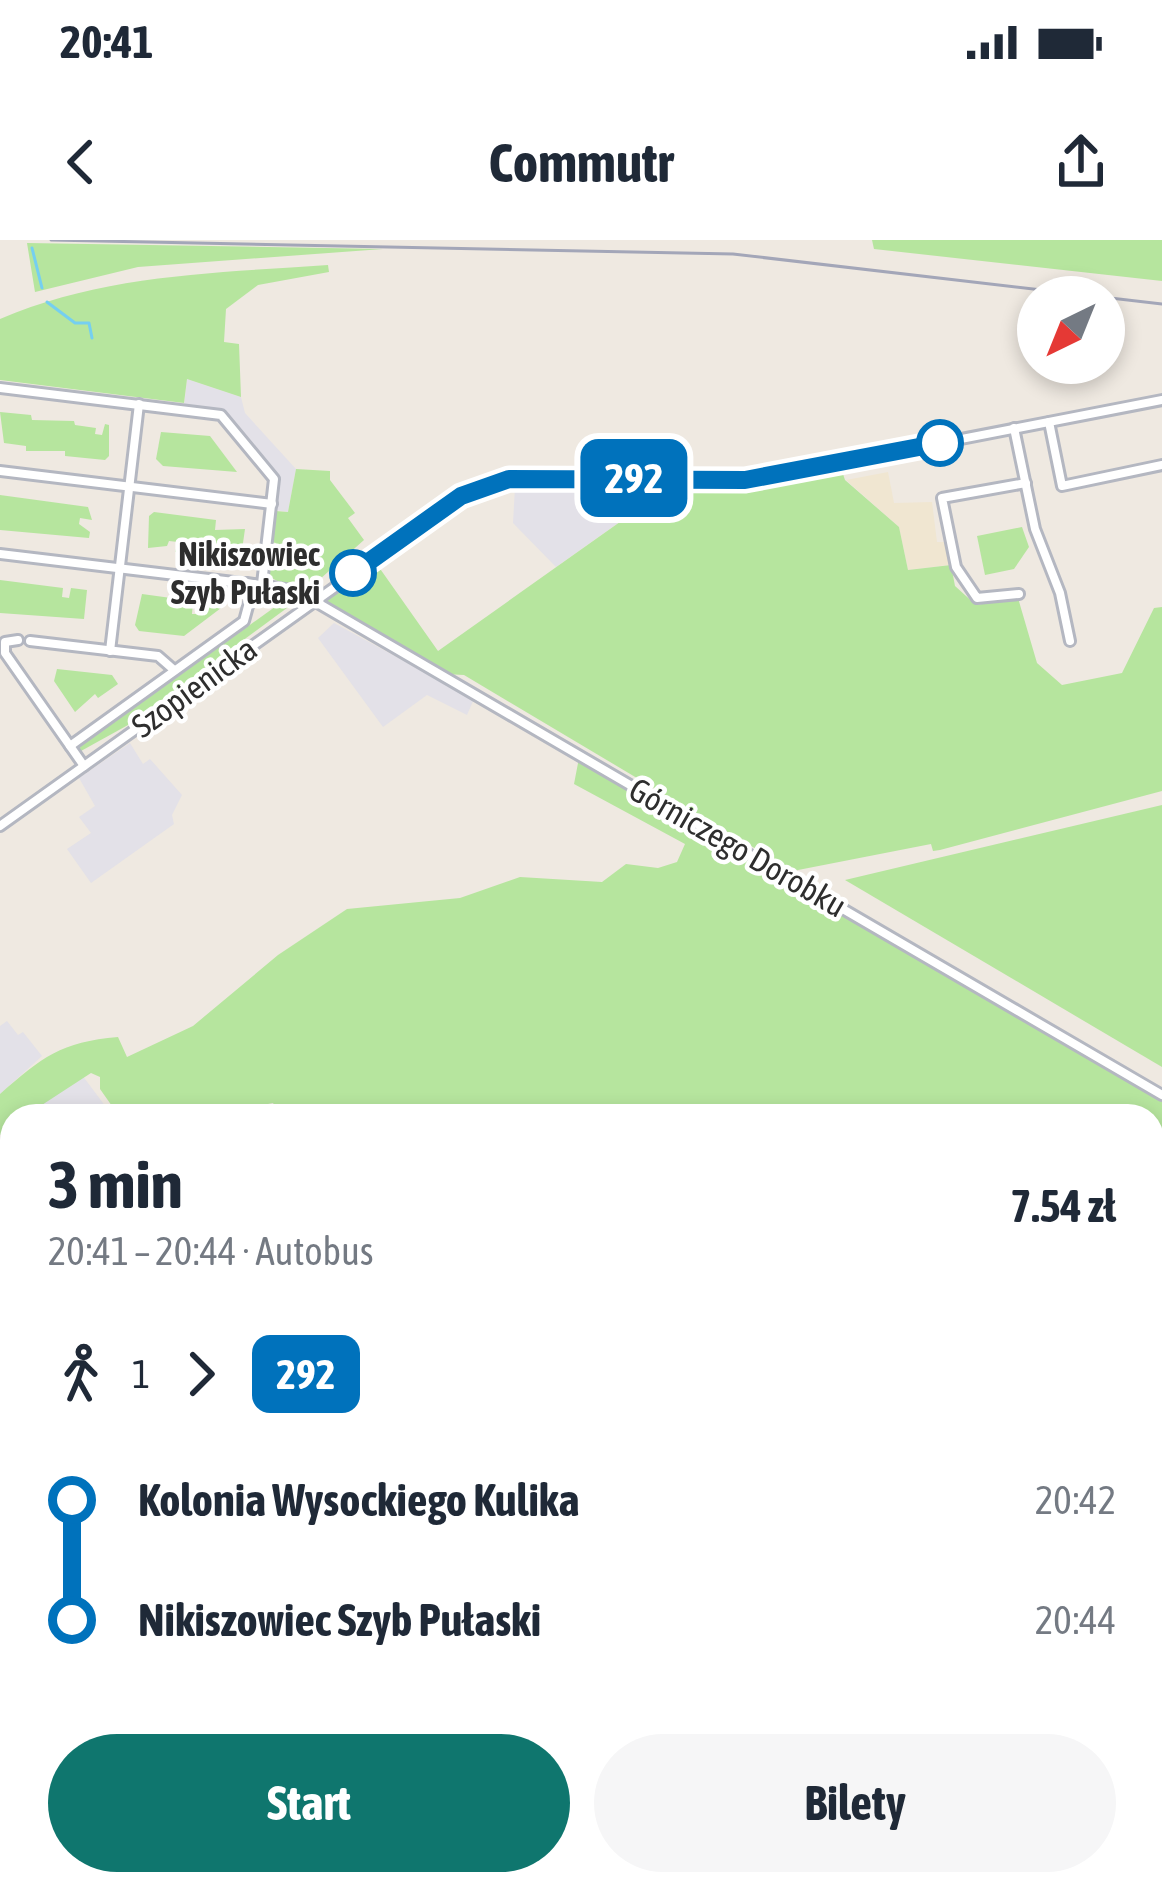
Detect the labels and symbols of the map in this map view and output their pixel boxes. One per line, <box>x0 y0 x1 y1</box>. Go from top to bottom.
north arrow <box>1017 276 1125 384</box>
unlabelled marker <box>918 421 962 465</box>
line badge: 292 <box>565 439 703 517</box>
place label: Nikiszowiec Szyb Pułaski <box>171 535 321 611</box>
marker: Nikiszowiec Szyb Pułaski <box>331 551 375 595</box>
street label: Szopienicka <box>124 629 264 745</box>
street label: Górniczego Dorobku <box>623 770 853 924</box>

